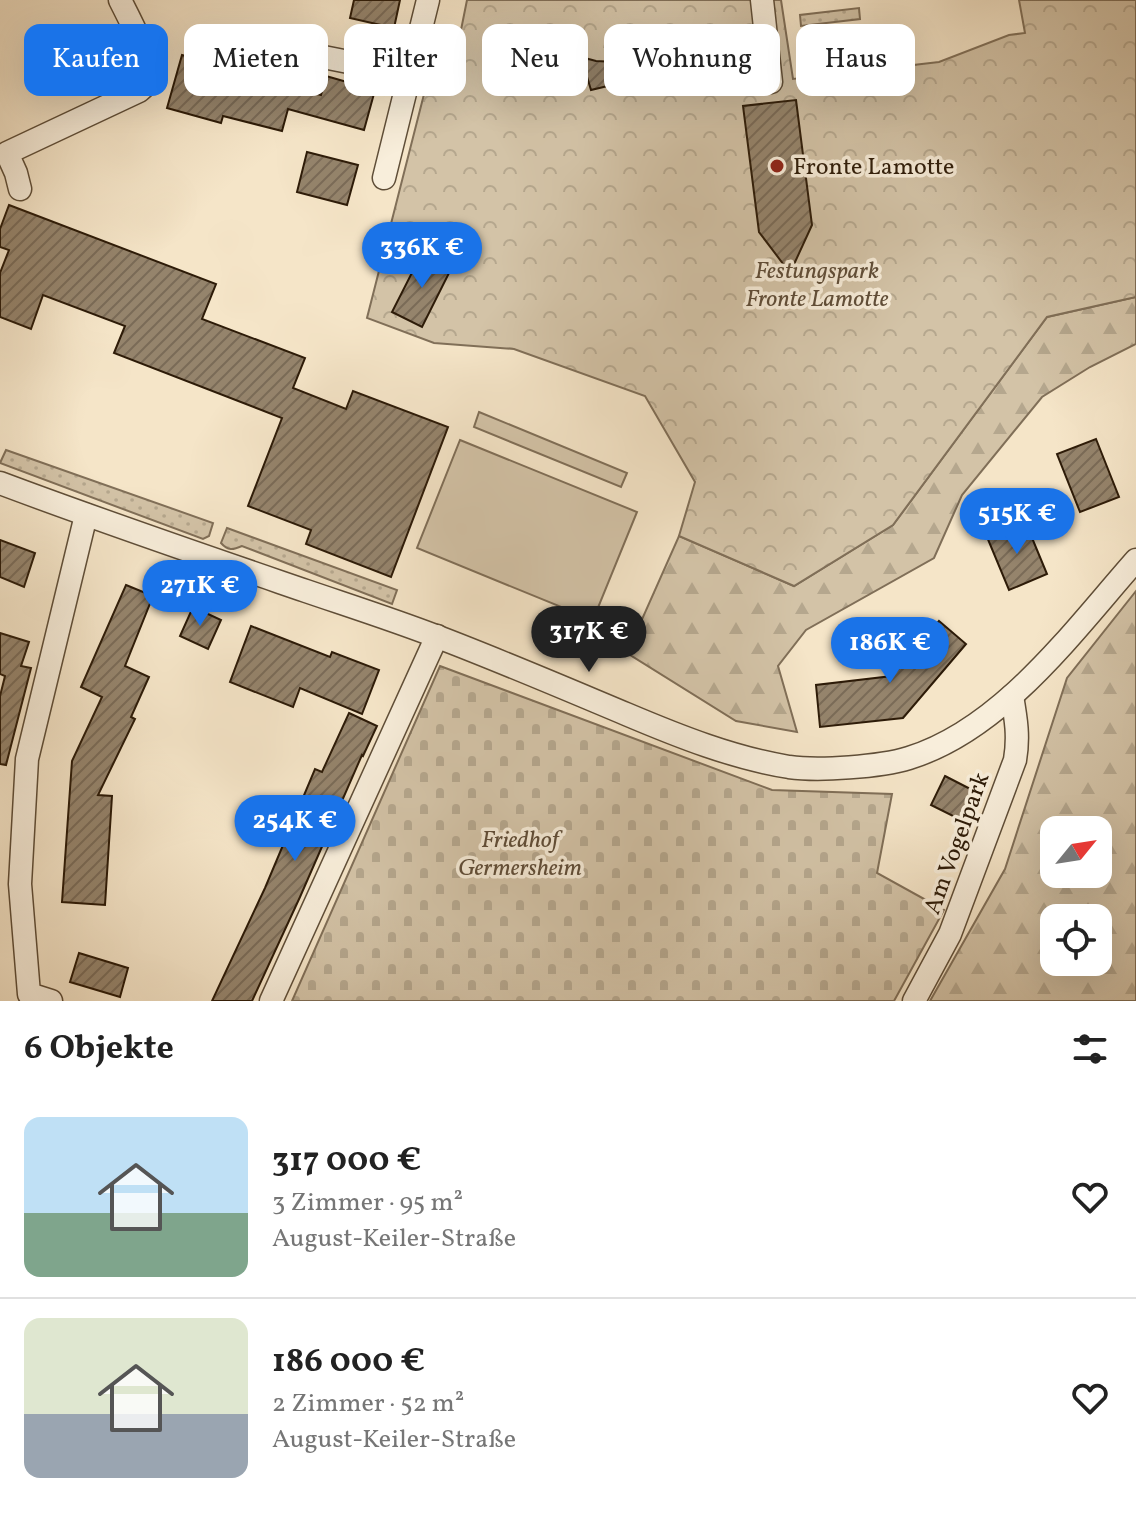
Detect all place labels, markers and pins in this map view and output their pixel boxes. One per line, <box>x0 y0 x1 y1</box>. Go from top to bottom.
place label: Fronte Lamotte <box>793 151 954 185</box>
marker: Fronte Lamotte <box>768 157 786 175</box>
pin: 336K € <box>357 222 487 290</box>
pin: 515K € <box>952 488 1082 556</box>
pin: 271K € <box>135 560 265 628</box>
pin: 317K € <box>524 606 654 674</box>
pin: 186K € <box>825 617 955 685</box>
pin: 254K € <box>230 795 360 863</box>

